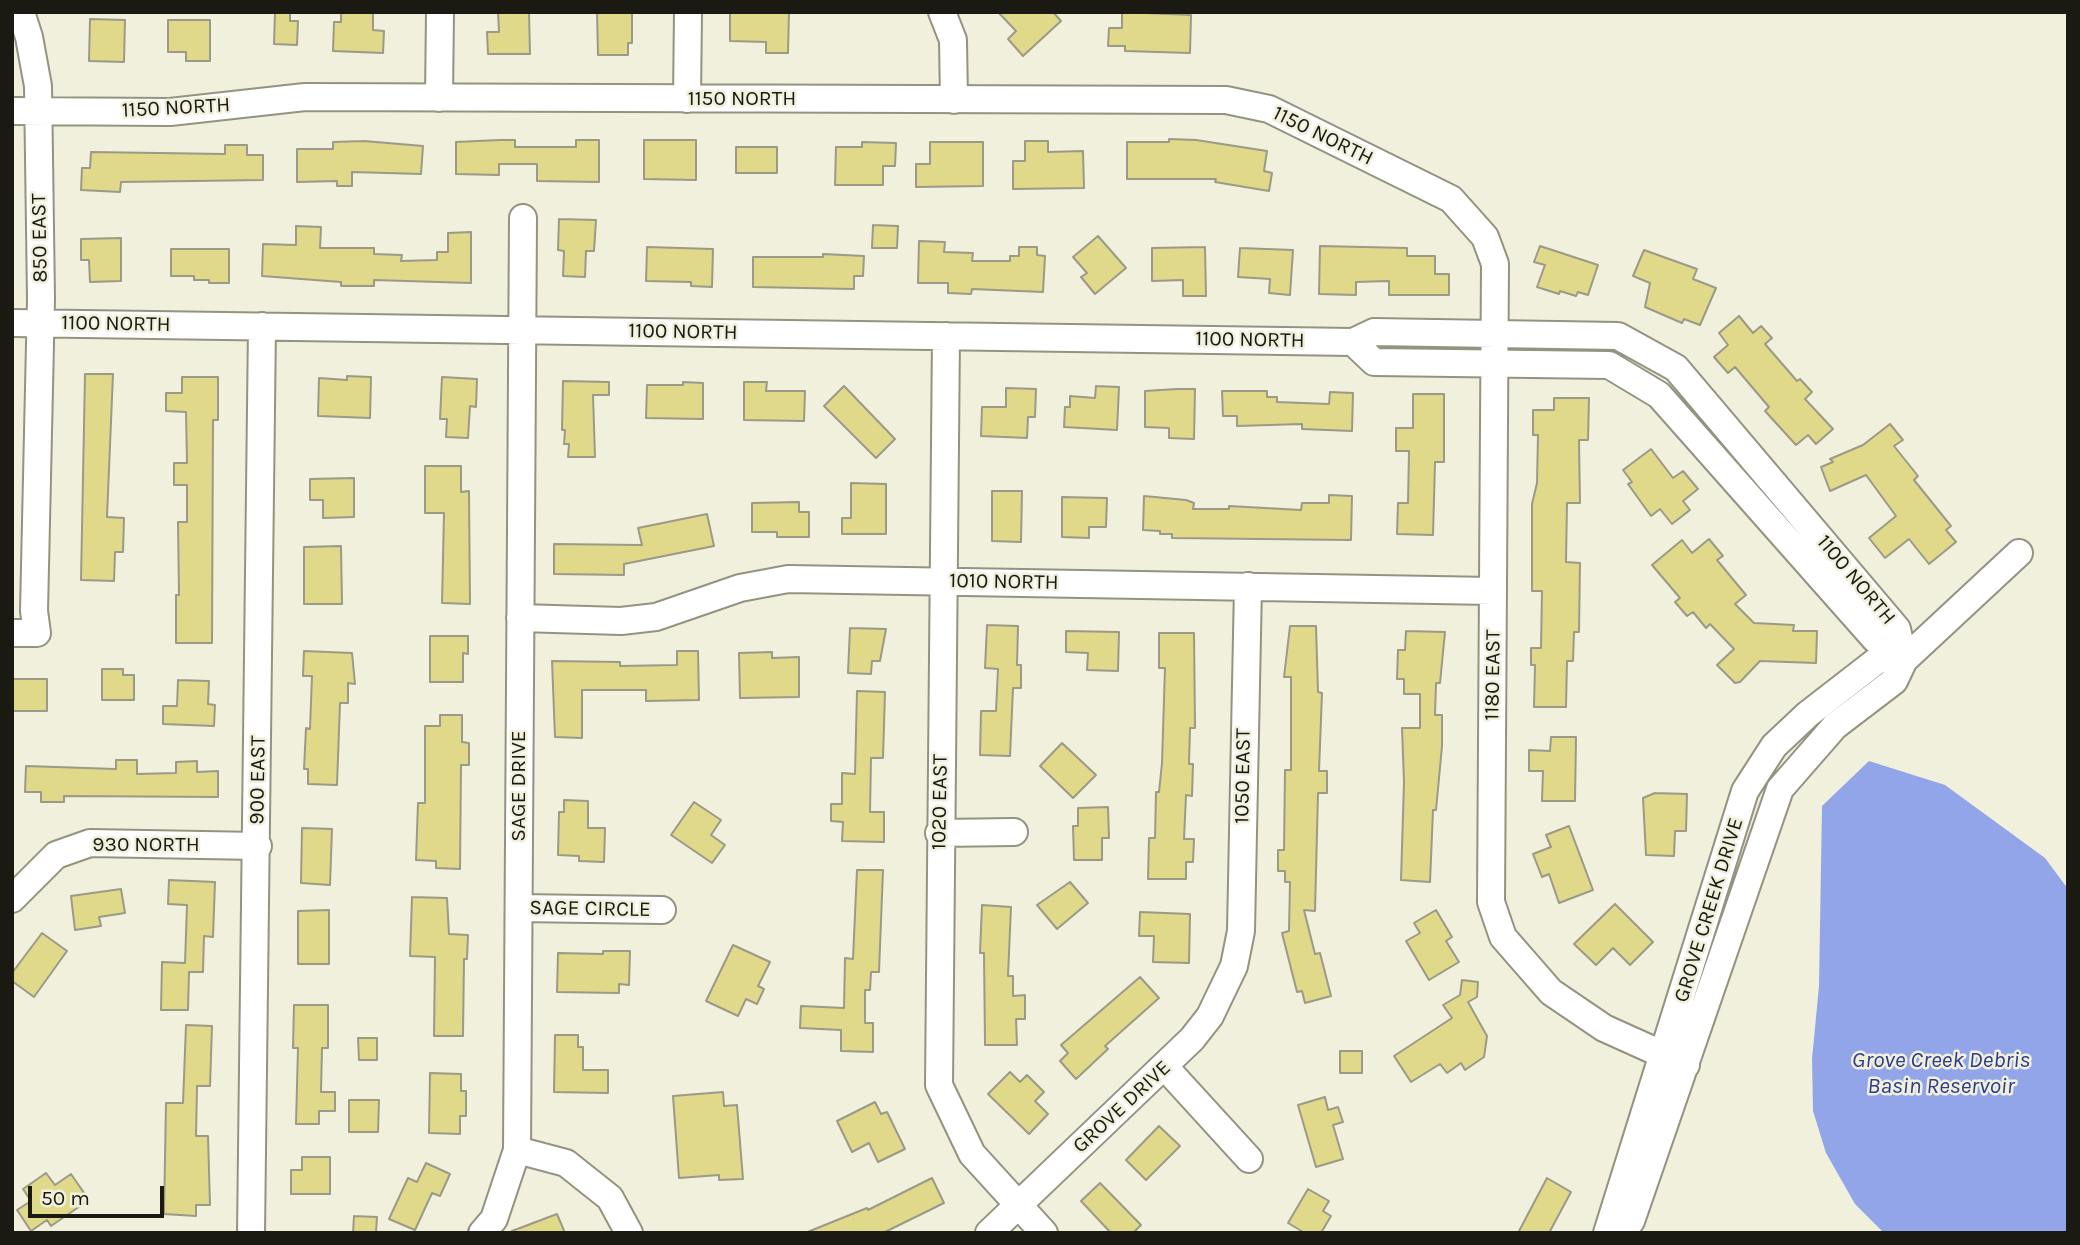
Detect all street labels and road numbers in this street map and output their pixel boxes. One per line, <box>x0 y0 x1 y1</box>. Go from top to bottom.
street label: 1150 NORTH <box>688 86 796 112</box>
street label: 1150 NORTH <box>121 93 231 123</box>
street label: 1150 NORTH <box>1269 101 1377 171</box>
street label: 850 EAST <box>27 193 53 283</box>
street label: 1100 NORTH <box>61 310 171 338</box>
street label: 1100 NORTH <box>628 318 738 346</box>
street label: 1100 NORTH <box>1195 326 1305 354</box>
street label: 1100 NORTH <box>1811 530 1901 630</box>
street label: 1010 NORTH <box>949 568 1059 596</box>
street label: 1180 EAST <box>1480 629 1506 721</box>
street label: 1050 EAST <box>1230 728 1256 824</box>
street label: SAGE DRIVE <box>506 730 532 842</box>
street label: 900 EAST <box>245 735 271 825</box>
street label: 1020 EAST <box>927 754 953 850</box>
street label: GROVE CREEK DRIVE <box>1669 815 1749 1005</box>
street label: 930 NORTH <box>92 832 200 858</box>
street label: SAGE CIRCLE <box>529 895 651 923</box>
street label: GROVE DRIVE <box>1068 1055 1176 1159</box>

